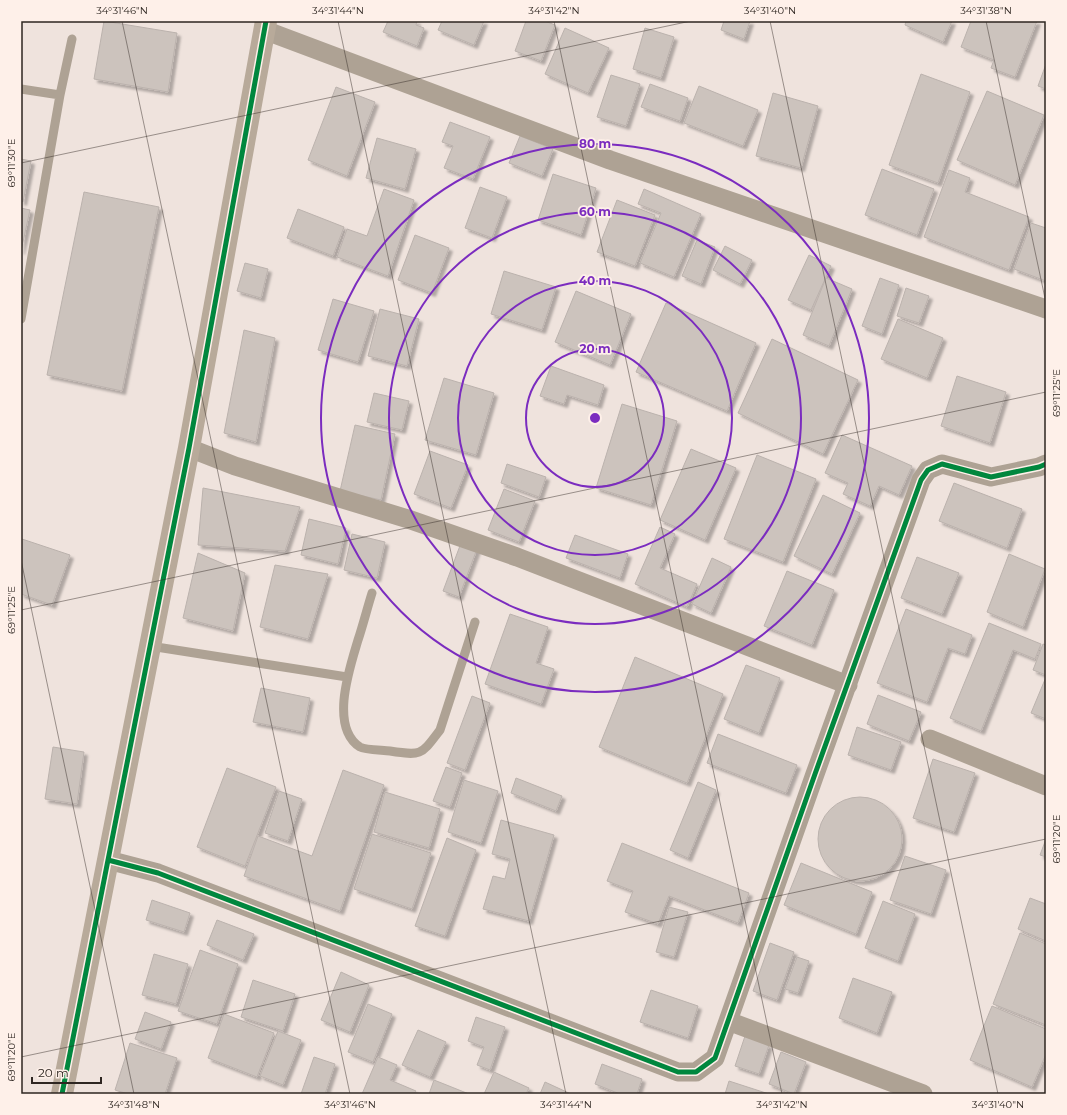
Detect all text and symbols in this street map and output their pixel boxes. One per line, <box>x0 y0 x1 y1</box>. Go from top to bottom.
text: 34°31'46"N <box>96 4 148 17</box>
text: 34°31'44"N <box>312 4 364 17</box>
text: 34°31'42"N <box>528 4 580 17</box>
text: 34°31'40"N <box>744 4 796 17</box>
text: 34°31'38"N <box>960 4 1012 17</box>
text: 80 m <box>579 136 611 151</box>
text: 69°11'30"E <box>5 138 18 188</box>
text: 60 m <box>579 204 611 219</box>
text: 40 m <box>579 273 611 288</box>
text: 20 m <box>579 341 611 356</box>
text: 69°11'25"E <box>1050 369 1063 417</box>
centre of rings <box>588 411 602 425</box>
text: 69°11'25"E <box>5 586 18 634</box>
text: 69°11'20"E <box>1050 814 1063 864</box>
text: 69°11'20"E <box>5 1032 18 1082</box>
scale bar <box>32 1059 101 1085</box>
text: 20 m <box>38 1065 69 1080</box>
text: 34°31'48"N <box>108 1098 160 1111</box>
text: 34°31'46"N <box>324 1098 376 1111</box>
text: 34°31'44"N <box>540 1098 592 1111</box>
text: 34°31'42"N <box>756 1098 808 1111</box>
text: 34°31'40"N <box>972 1098 1024 1111</box>

